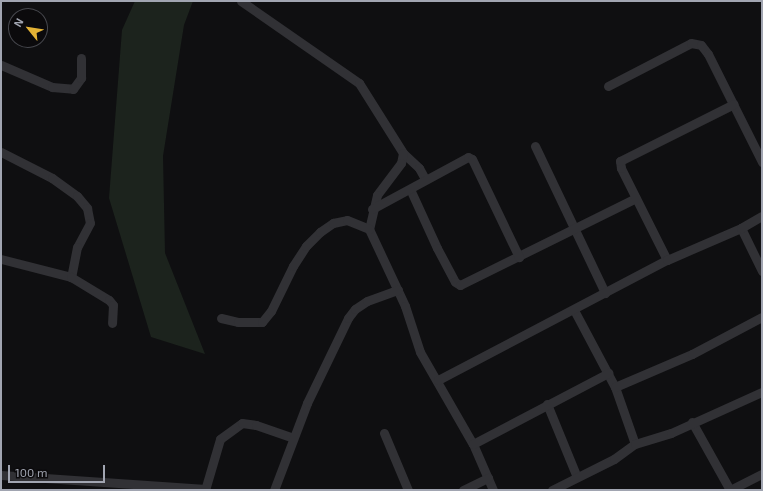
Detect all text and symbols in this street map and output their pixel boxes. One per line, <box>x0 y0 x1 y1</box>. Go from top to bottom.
north arrow <box>8 8 48 48</box>
text: N <box>10 16 26 29</box>
scale bar <box>10 457 107 483</box>
text: 100 m <box>15 465 47 479</box>

